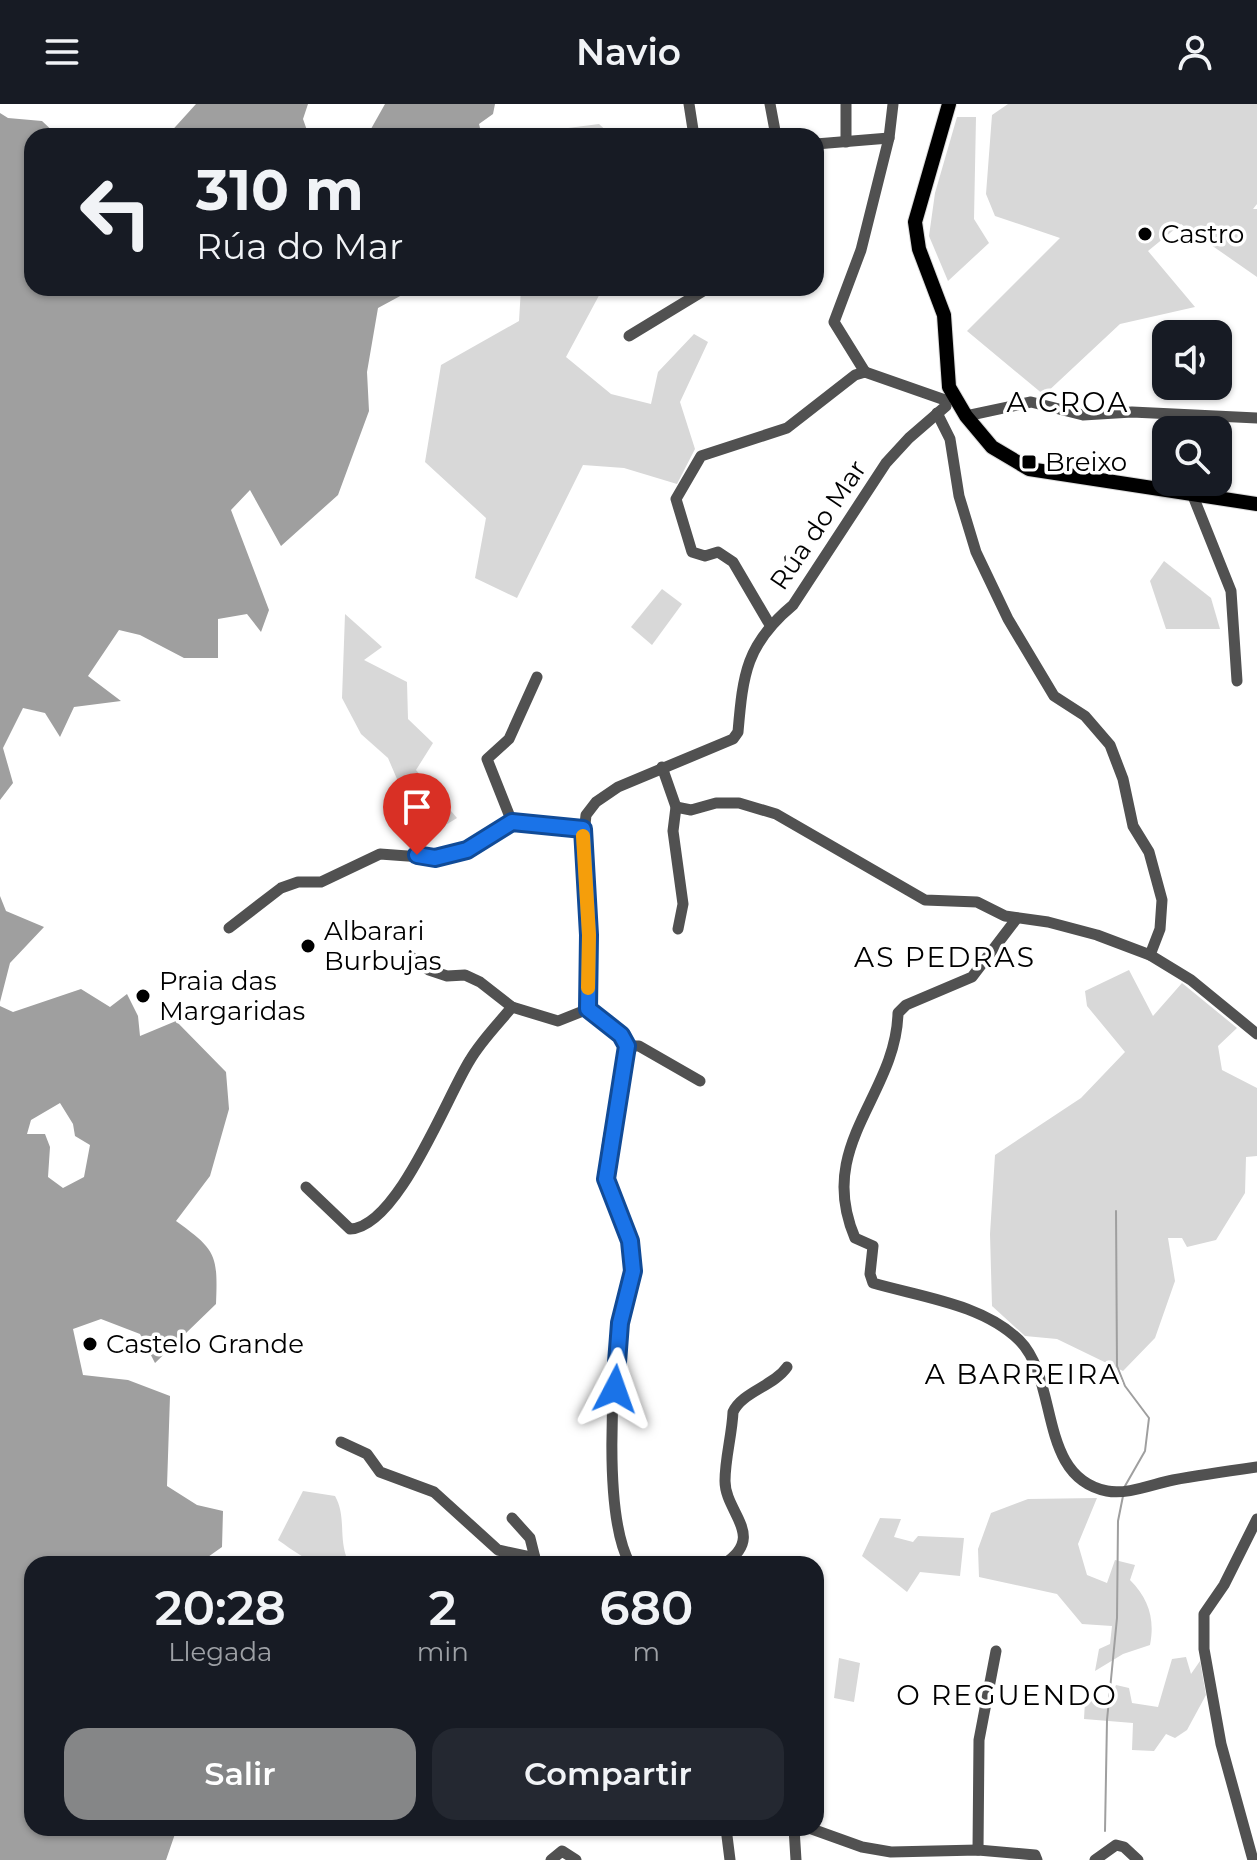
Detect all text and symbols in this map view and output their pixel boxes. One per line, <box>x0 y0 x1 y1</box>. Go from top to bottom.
icon: menu <box>40 30 84 74</box>
text: Navio <box>576 30 681 74</box>
icon: person <box>1173 30 1217 74</box>
text: 310 m <box>196 156 364 224</box>
icon: left <box>64 160 168 264</box>
place label: Castro <box>1161 218 1244 250</box>
text: Rúa do Mar <box>196 224 403 268</box>
marker: Castro <box>1136 225 1154 243</box>
map controls <box>1152 320 1232 496</box>
button: sound <box>1152 320 1232 400</box>
district label: A CROA <box>1007 385 1129 419</box>
button: search <box>1152 416 1232 496</box>
place label: Breixo <box>1045 446 1127 478</box>
marker: Breixo <box>1020 453 1038 471</box>
street label: Rúa do Mar <box>763 454 873 596</box>
pin <box>383 773 451 855</box>
icon: arrive <box>395 785 439 829</box>
place label: Albarari Burbujas <box>324 915 442 977</box>
marker: Albarari Burbujas <box>299 937 317 955</box>
district label: AS PEDRAS <box>854 940 1036 974</box>
place label: Praia das Margaridas <box>159 965 305 1027</box>
marker: Praia das Margaridas <box>134 987 152 1005</box>
place label: Castelo Grande <box>106 1328 304 1360</box>
marker: Castelo Grande <box>81 1335 99 1353</box>
position arrow <box>573 1347 657 1431</box>
district label: A BARREIRA <box>925 1357 1121 1391</box>
text: 20:28 <box>155 1579 286 1637</box>
text: 2 <box>429 1579 457 1637</box>
text: 680 <box>600 1579 693 1637</box>
text: Llegada <box>168 1636 272 1668</box>
text: min <box>417 1636 469 1668</box>
text: m <box>633 1636 660 1668</box>
district label: O REGUENDO <box>896 1678 1118 1712</box>
button: Salir <box>64 1728 416 1820</box>
button: Compartir <box>432 1728 784 1820</box>

